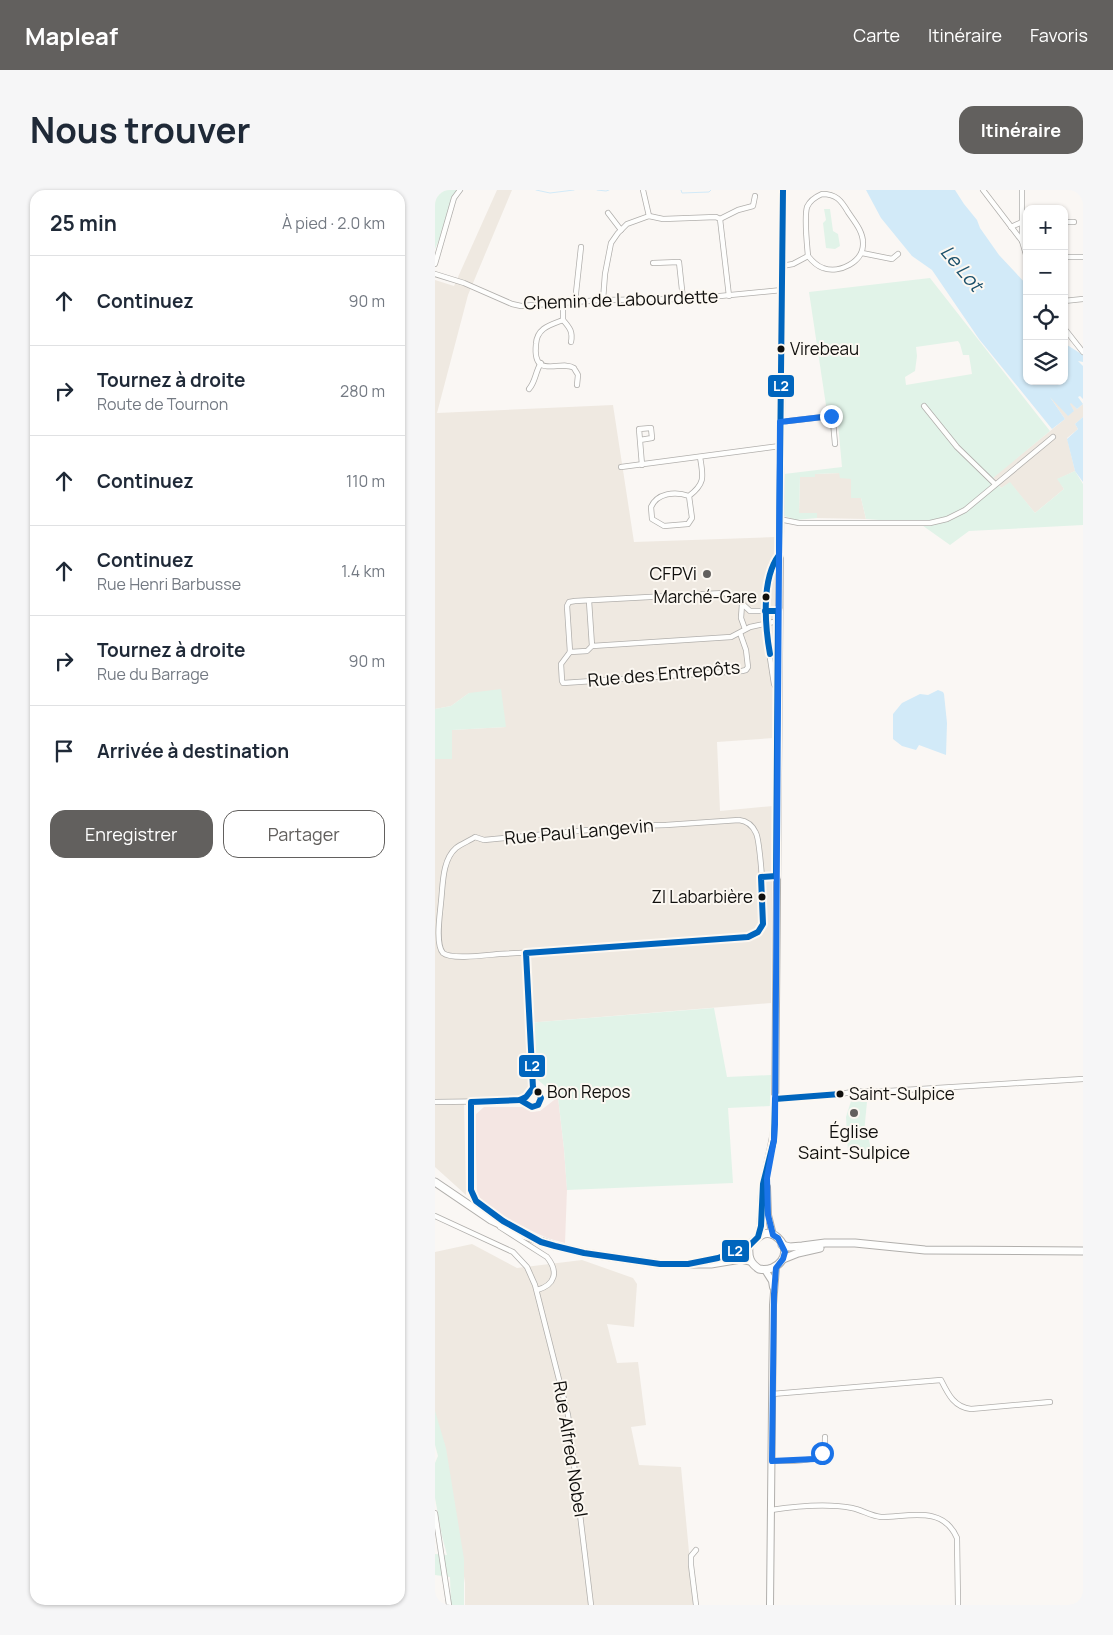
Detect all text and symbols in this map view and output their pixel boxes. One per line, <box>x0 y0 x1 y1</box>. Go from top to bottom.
text: Mapleaf <box>25 19 118 52</box>
text: Carte <box>853 23 900 47</box>
text: Itinéraire <box>928 23 1002 47</box>
text: Favoris <box>1030 23 1088 47</box>
text: Nous trouver <box>30 106 251 154</box>
button: Itinéraire <box>959 106 1083 154</box>
map controls <box>1023 205 1068 385</box>
button: + <box>1023 205 1068 250</box>
text: 25 min <box>50 209 117 237</box>
text: À pied · 2.0 km <box>282 212 385 234</box>
water label: Le Lot <box>935 239 991 299</box>
button: − <box>1023 250 1068 295</box>
street label: Chemin de Labourdette <box>523 284 719 314</box>
icon: ahead <box>50 287 78 315</box>
text: Continuez <box>97 288 194 314</box>
text: 90 m <box>349 290 385 312</box>
button: locate <box>1023 295 1068 340</box>
place label: Virebeau <box>790 337 859 360</box>
button: layers <box>1023 340 1068 385</box>
marker: Virebeau <box>776 344 786 354</box>
text: Tournez à droite <box>97 367 245 393</box>
line badge: L2 <box>767 374 795 398</box>
text: L2 <box>773 376 789 395</box>
icon: right <box>50 377 78 405</box>
text: 280 m <box>340 380 385 402</box>
text: Route de Tournon <box>97 393 228 415</box>
route end <box>820 405 843 428</box>
icon: ahead <box>50 467 78 495</box>
text: Continuez <box>97 468 194 494</box>
text: 110 m <box>346 470 385 492</box>
text: Continuez <box>97 547 194 573</box>
icon: ahead <box>50 557 78 585</box>
text: 1.4 km <box>341 560 385 582</box>
place label: CFPVi <box>649 561 697 585</box>
marker: CFPVi <box>701 568 713 580</box>
text: Rue Henri Barbusse <box>97 573 241 595</box>
place label: Marché-Gare <box>653 585 757 608</box>
marker: Marché-Gare <box>761 592 771 602</box>
text: Tournez à droite <box>97 637 245 663</box>
icon: right <box>50 647 78 675</box>
text: 90 m <box>349 650 385 672</box>
street label: Rue des Entrepôts <box>587 654 741 692</box>
text: Rue du Barrage <box>97 663 209 685</box>
icon: arrive <box>50 737 78 765</box>
text: Arrivée à destination <box>97 738 289 764</box>
button: Enregistrer <box>50 810 213 858</box>
button: Partager <box>223 810 385 858</box>
street label: Rue Paul Langevin <box>503 813 655 849</box>
place label: ZI Labarbière <box>652 885 753 908</box>
marker: ZI Labarbière <box>757 892 767 902</box>
line badge: L2 <box>518 1054 546 1078</box>
text: L2 <box>524 1056 540 1075</box>
place label: Bon Repos <box>547 1080 630 1103</box>
place label: Saint-Sulpice <box>849 1082 955 1105</box>
marker: Bon Repos <box>533 1087 543 1097</box>
marker: Saint-Sulpice <box>835 1089 845 1099</box>
marker: Église Saint-Sulpice <box>848 1107 860 1119</box>
place label: Église Saint-Sulpice <box>798 1119 910 1164</box>
line badge: L2 <box>721 1239 750 1263</box>
text: L2 <box>727 1241 743 1260</box>
street label: Rue Alfred Nobel <box>548 1379 594 1519</box>
route start <box>811 1442 834 1465</box>

